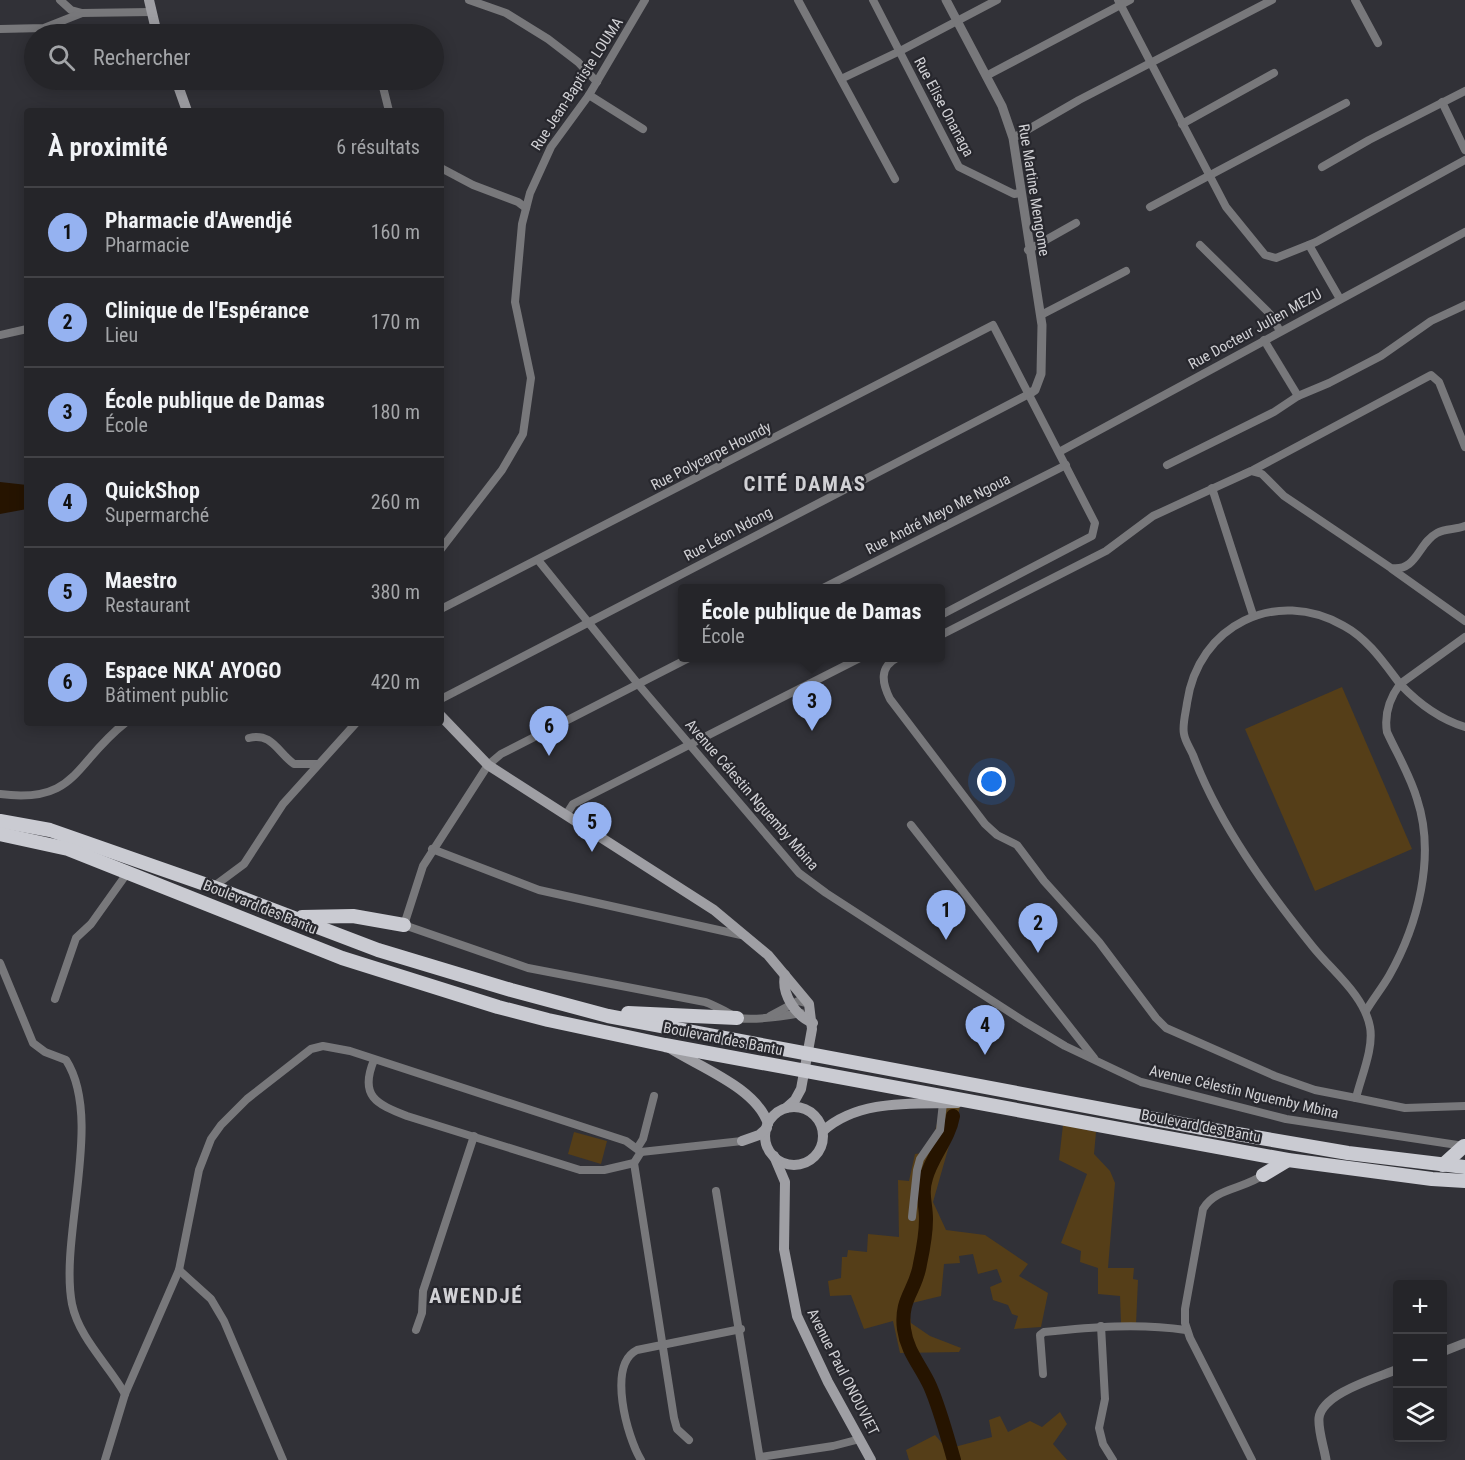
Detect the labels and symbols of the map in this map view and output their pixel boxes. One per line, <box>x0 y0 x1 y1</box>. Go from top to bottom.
street label: Rue Jean-Baptiste LOUMA <box>527 14 627 154</box>
street label: Rue Elise Onanaga <box>910 54 978 160</box>
street label: Rue Martine Mengome <box>1015 123 1053 257</box>
street label: Rue Docteur Julien MEZU <box>1185 285 1325 373</box>
street label: Rue Polycarpe Houndy <box>648 418 774 494</box>
street label: Rue André Meyo Me Ngoua <box>863 470 1013 558</box>
district label: CITÉ DAMAS <box>743 472 867 496</box>
street label: Rue Léon Ndong <box>681 503 775 565</box>
pin: 3 <box>792 682 832 731</box>
pin: 6 <box>530 706 568 756</box>
street label: Avenue Célestin Nguemby Mbina <box>682 716 822 874</box>
your location <box>977 767 1006 796</box>
pin: 5 <box>572 802 612 852</box>
street label: Boulevard des Bantu <box>200 876 320 938</box>
pin: 1 <box>926 890 966 940</box>
pin: 2 <box>1018 904 1058 953</box>
pin: 4 <box>966 1006 1004 1055</box>
street label: Boulevard des Bantu <box>662 1019 784 1059</box>
street label: Avenue Célestin Nguemby Mbina <box>1147 1061 1341 1123</box>
street label: Boulevard des Bantu <box>1140 1106 1262 1146</box>
district label: AWENDJÉ <box>429 1284 523 1308</box>
street label: Avenue Paul ONOUVIET <box>803 1306 883 1438</box>

